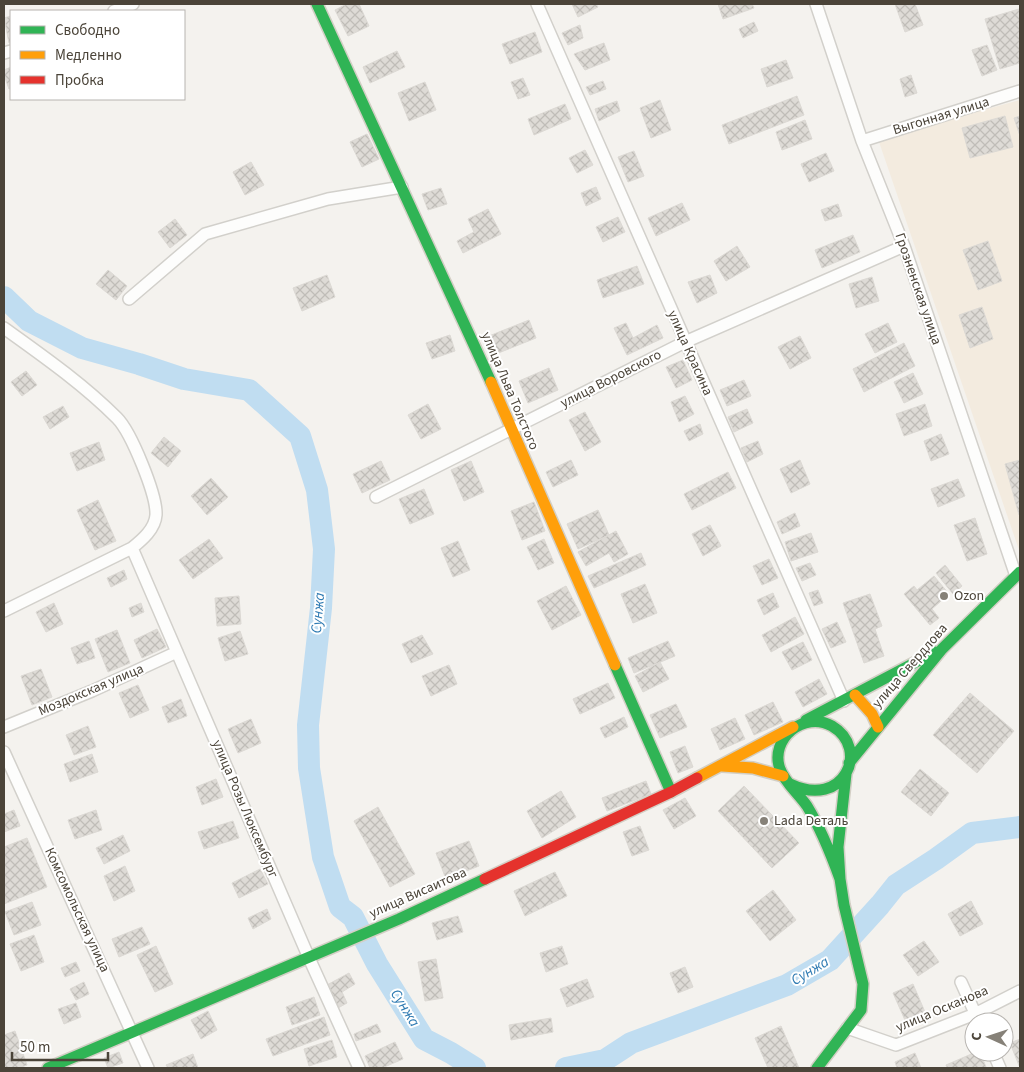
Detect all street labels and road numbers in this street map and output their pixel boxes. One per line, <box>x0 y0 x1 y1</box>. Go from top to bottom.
street label: Выгонная улица <box>890 92 992 140</box>
street label: Грозненская улица <box>889 230 947 348</box>
street label: улица Красина <box>662 307 718 399</box>
street label: улица Льва Толстого <box>476 329 544 453</box>
street label: улица Воровского <box>557 345 665 413</box>
street label: улица Свердлова <box>868 619 952 713</box>
street label: Моздокская улица <box>35 659 147 721</box>
street label: улица Розы Люксембург <box>207 737 283 881</box>
street label: Комсомольская улица <box>39 844 115 976</box>
street label: улица Висаитова <box>366 863 470 923</box>
street label: улица Осканова <box>893 981 991 1037</box>

